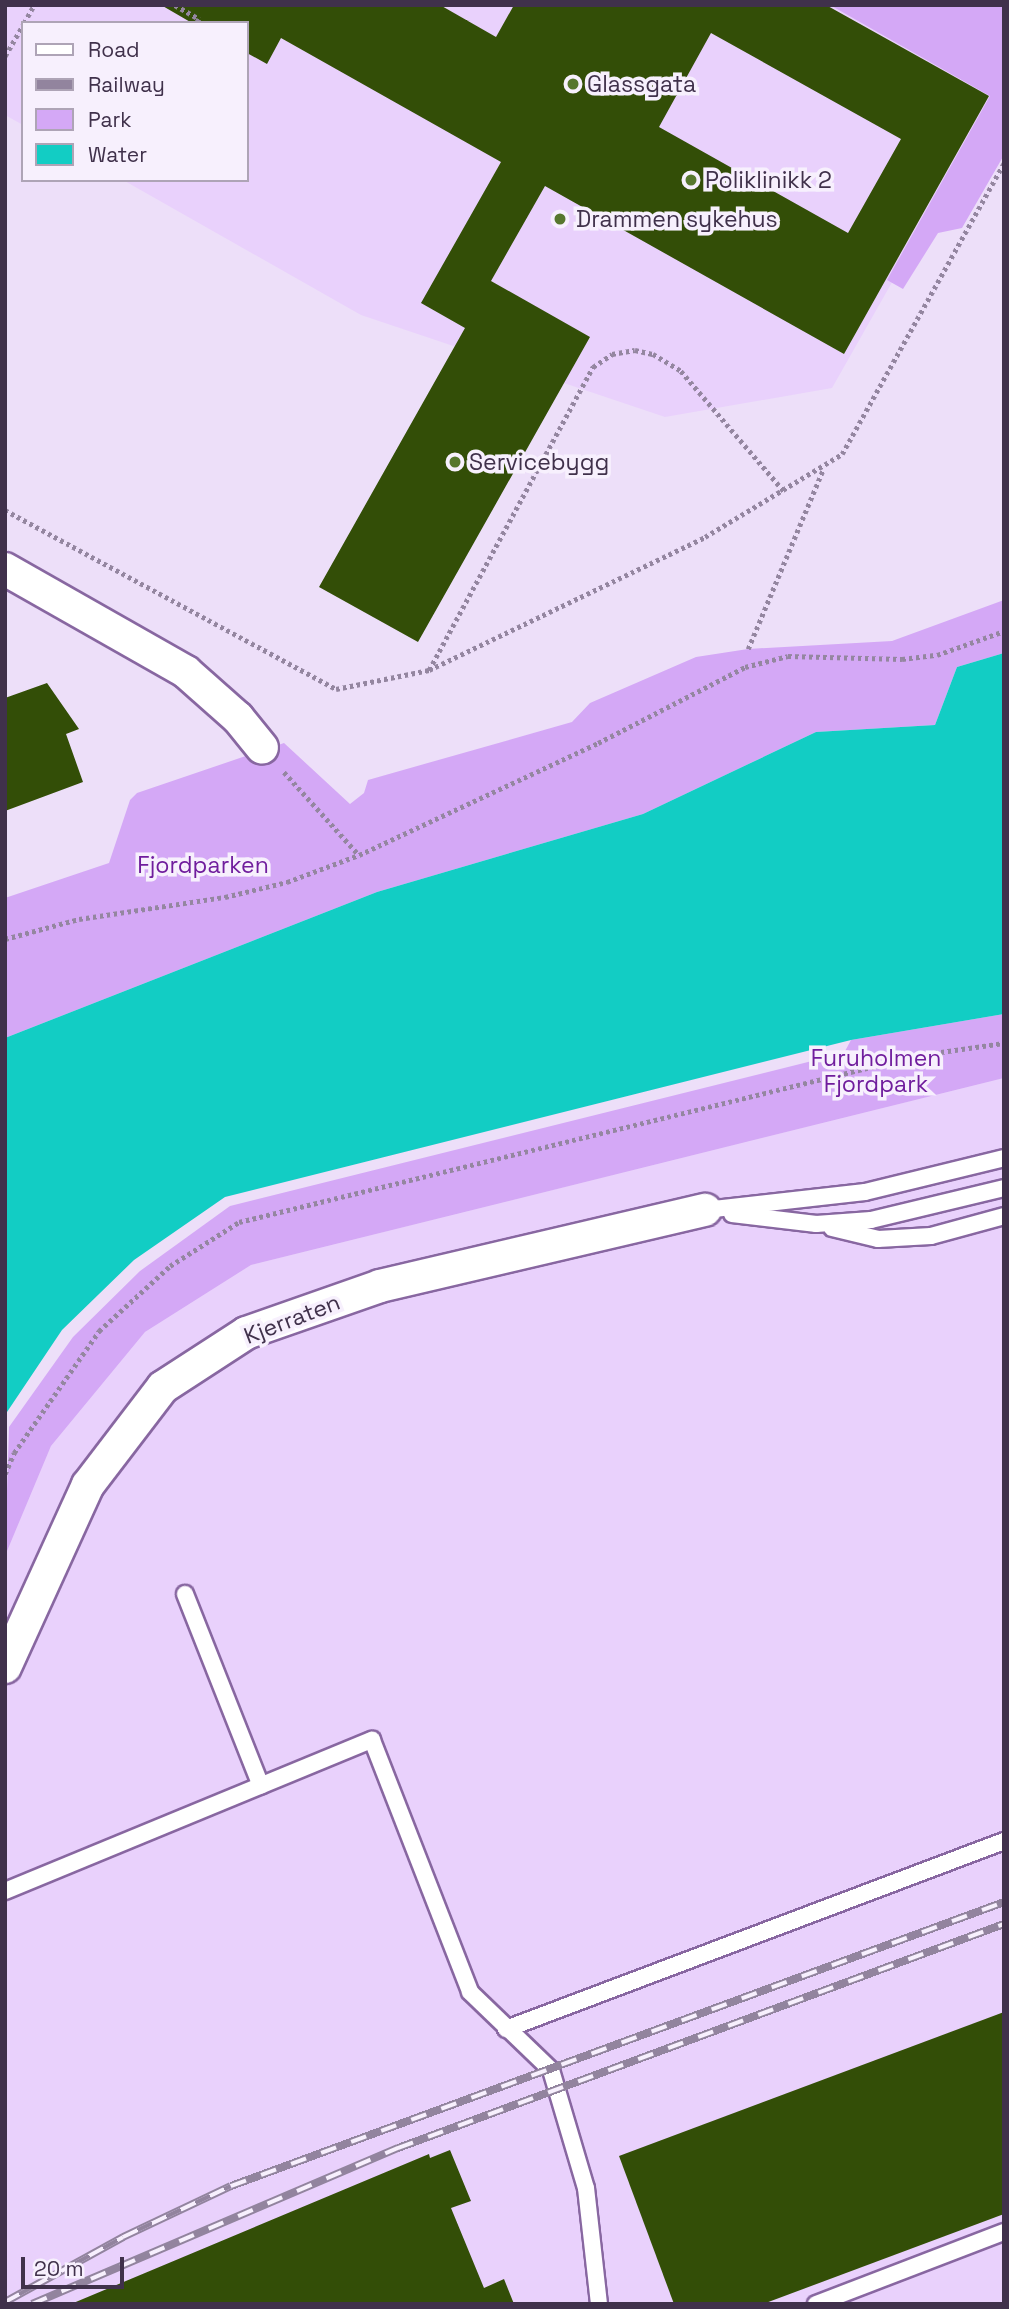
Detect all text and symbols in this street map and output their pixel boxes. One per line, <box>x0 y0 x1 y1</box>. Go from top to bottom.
legend <box>21 21 248 182</box>
text: Road <box>88 36 140 63</box>
place label: Glassgata <box>587 70 696 98</box>
text: Railway <box>88 71 165 98</box>
marker: Glassgata <box>565 76 581 92</box>
text: Park <box>88 106 132 133</box>
text: Water <box>88 141 147 168</box>
place label: Poliklinikk 2 <box>705 166 832 194</box>
marker: Poliklinikk 2 <box>683 172 699 188</box>
place label: Drammen sykehus <box>576 205 778 233</box>
marker: Drammen sykehus <box>550 209 570 229</box>
place label: Servicebygg <box>469 448 609 476</box>
marker: Servicebygg <box>447 454 463 470</box>
park label: Fjordparken <box>137 851 269 879</box>
park label: Furuholmen Fjordpark <box>811 1044 941 1098</box>
street label: Kjerraten <box>240 1288 344 1350</box>
scale bar <box>24 2242 128 2286</box>
text: 20 m <box>34 2255 84 2282</box>

